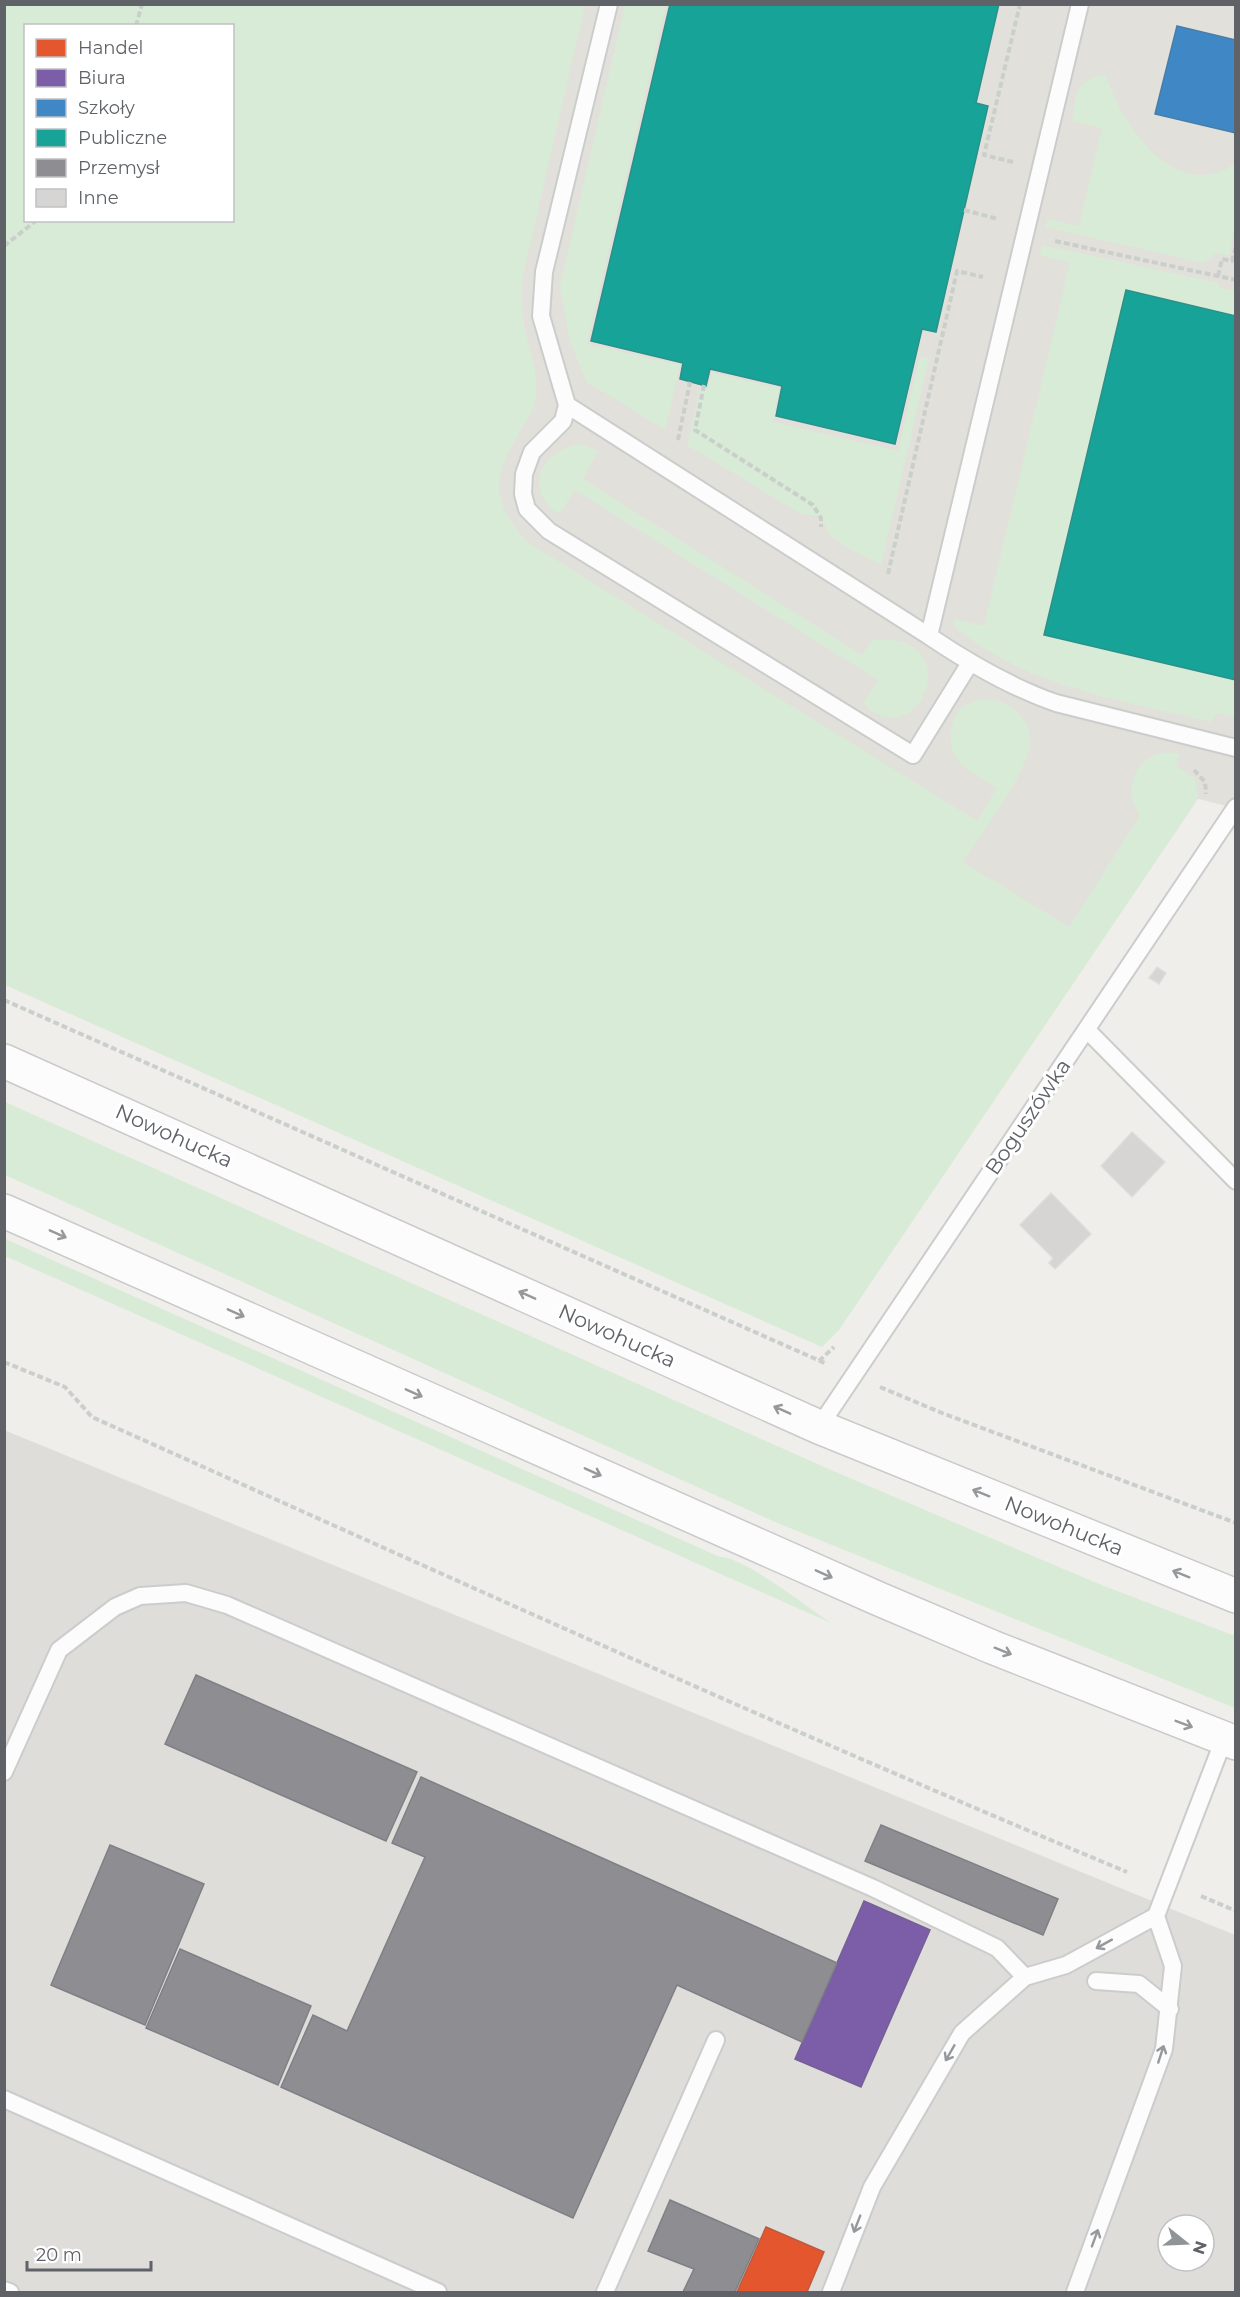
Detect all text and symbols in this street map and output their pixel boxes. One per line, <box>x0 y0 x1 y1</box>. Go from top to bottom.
legend <box>24 24 234 222</box>
text: Handel <box>78 37 143 59</box>
text: Biura <box>78 67 126 89</box>
text: Szkoły <box>78 97 135 119</box>
text: Publiczne <box>78 127 167 149</box>
text: Przemysł <box>78 157 160 179</box>
text: Inne <box>78 187 119 209</box>
street label: Boguszówka <box>980 1054 1076 1179</box>
street label: Nowohucka <box>112 1099 237 1173</box>
one-way arrow <box>49 1230 67 1241</box>
one-way arrow <box>519 1289 537 1300</box>
street label: Nowohucka <box>555 1299 680 1373</box>
one-way arrow <box>227 1308 245 1320</box>
one-way arrow <box>405 1387 423 1399</box>
one-way arrow <box>773 1404 791 1415</box>
one-way arrow <box>583 1466 601 1478</box>
one-way arrow <box>972 1487 991 1498</box>
street label: Nowohucka <box>1001 1490 1127 1561</box>
one-way arrow <box>1173 1568 1191 1579</box>
one-way arrow <box>814 1569 832 1580</box>
one-way arrow <box>993 1646 1011 1657</box>
one-way arrow <box>1174 1719 1193 1730</box>
one-way arrow <box>1096 1938 1113 1950</box>
one-way arrow <box>944 2044 956 2061</box>
one-way arrow <box>1157 2045 1168 2064</box>
north arrow <box>1156 2213 1216 2273</box>
one-way arrow <box>851 2215 862 2233</box>
one-way arrow <box>1091 2229 1102 2247</box>
scale bar <box>27 2234 152 2272</box>
text: N <box>1189 2238 1211 2257</box>
text: 20 m <box>36 2244 82 2266</box>

